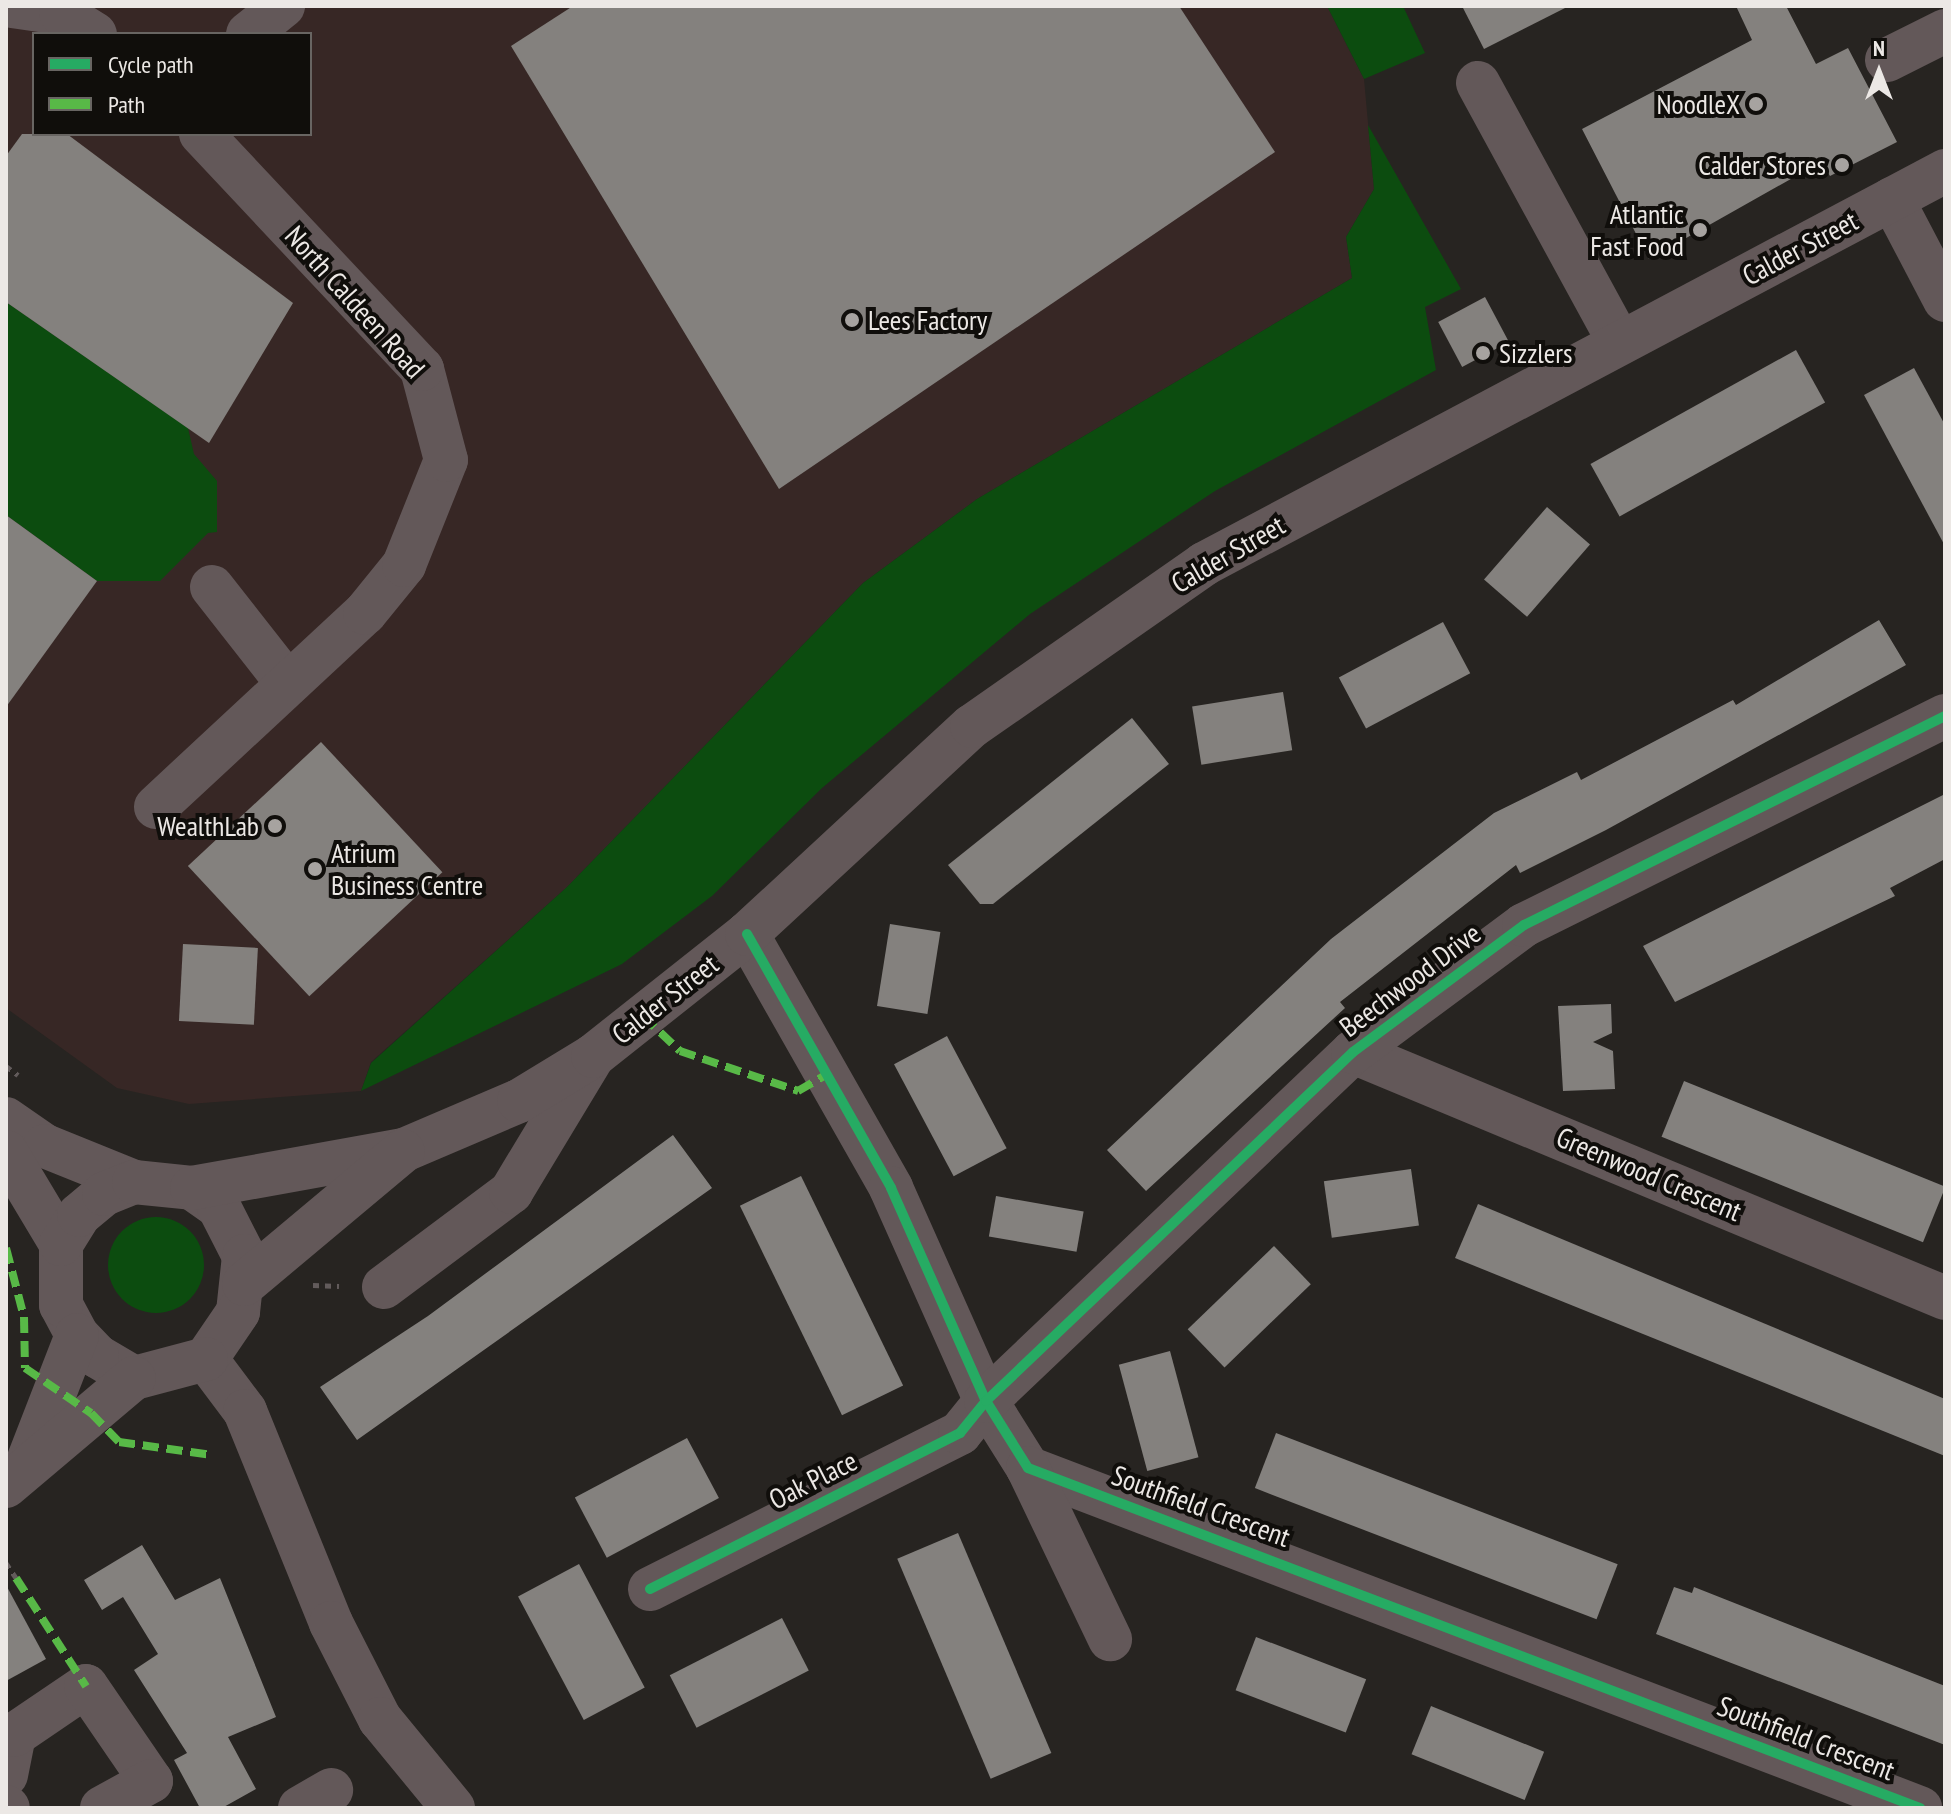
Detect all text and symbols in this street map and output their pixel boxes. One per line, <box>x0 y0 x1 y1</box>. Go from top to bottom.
legend <box>32 32 312 136</box>
north arrow <box>1839 32 1919 112</box>
text: N <box>1873 34 1885 62</box>
text: Cycle path <box>108 49 194 80</box>
place label: NoodleX <box>1657 87 1740 121</box>
text: Path <box>108 89 145 120</box>
marker: NoodleX <box>1747 95 1765 113</box>
place label: Calder Stores <box>1698 148 1826 182</box>
marker: Calder Stores <box>1833 156 1851 174</box>
place label: Atlantic Fast Food <box>1590 197 1684 263</box>
street label: Calder Street <box>1737 204 1863 292</box>
street label: North Caldeen Road <box>278 219 432 385</box>
marker: Atlantic Fast Food <box>1691 221 1709 239</box>
place label: Lees Factory <box>868 303 987 337</box>
marker: Lees Factory <box>843 311 861 329</box>
place label: Sizzlers <box>1499 336 1572 370</box>
marker: Sizzlers <box>1474 344 1492 362</box>
street label: Calder Street <box>1165 508 1291 600</box>
place label: WealthLab <box>157 809 259 843</box>
marker: WealthLab <box>266 817 284 835</box>
place label: Atrium Business Centre <box>331 836 483 902</box>
marker: Atrium Business Centre <box>306 860 324 878</box>
street label: Beechwood Drive <box>1333 916 1487 1044</box>
street label: Calder Street <box>605 947 725 1051</box>
street label: Greenwood Crescent <box>1552 1120 1746 1228</box>
street label: Oak Place <box>763 1444 863 1516</box>
street label: Southfield Crescent <box>1107 1458 1295 1554</box>
street label: Southfield Crescent <box>1713 1689 1899 1787</box>

